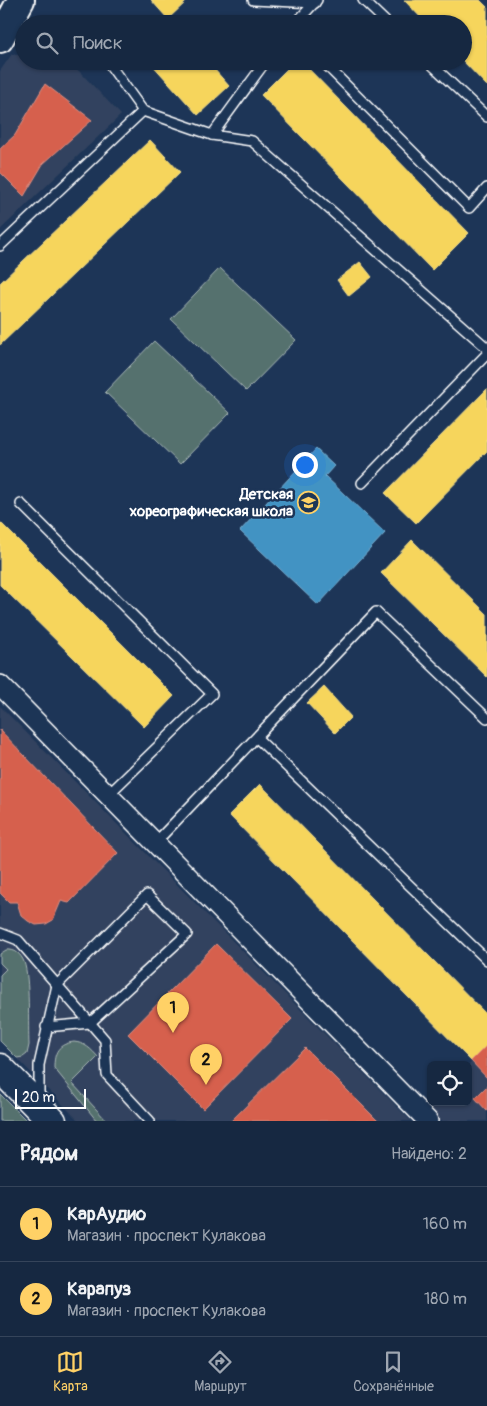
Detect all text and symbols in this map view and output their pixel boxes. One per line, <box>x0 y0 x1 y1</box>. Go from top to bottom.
search box <box>15 15 472 70</box>
icon: search <box>33 29 61 57</box>
text: Поиск <box>73 31 123 55</box>
your location <box>292 452 318 478</box>
place label: Детская хореографическая школа <box>129 485 293 521</box>
school or university icon: Детская хореографическая школа <box>297 491 321 515</box>
pin: 1 <box>157 992 189 1033</box>
pin: 2 <box>190 1044 222 1085</box>
map controls <box>427 1061 472 1106</box>
button: locate <box>427 1061 472 1106</box>
scale bar <box>15 1086 86 1109</box>
text: 20 m <box>22 1089 55 1106</box>
text: Рядом <box>20 1140 78 1167</box>
text: Найдено: 2 <box>391 1144 467 1164</box>
text: КарАудио <box>67 1202 146 1226</box>
text: 1 <box>33 1214 39 1234</box>
text: 160 m <box>423 1214 467 1234</box>
text: Магазин · проспект Кулакова <box>67 1226 266 1246</box>
text: Карапуз <box>67 1277 132 1301</box>
text: 2 <box>32 1289 40 1309</box>
text: 180 m <box>424 1289 467 1309</box>
text: Магазин · проспект Кулакова <box>67 1301 266 1321</box>
tab: Карта <box>53 1348 88 1395</box>
tab: Маршрут <box>194 1348 247 1395</box>
tab: Сохранённые <box>353 1348 434 1395</box>

